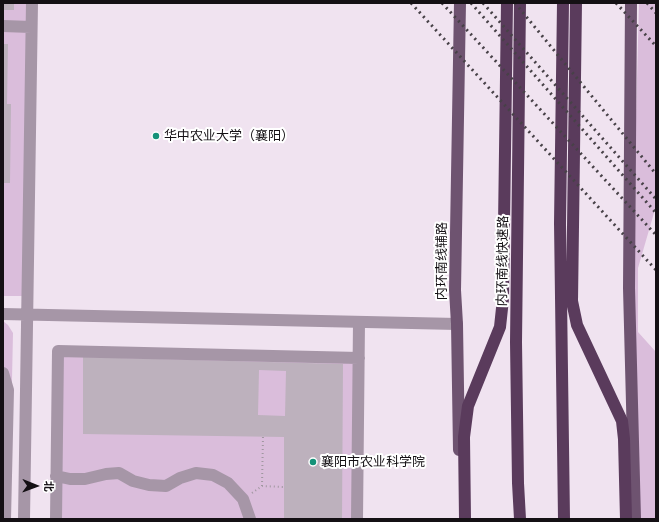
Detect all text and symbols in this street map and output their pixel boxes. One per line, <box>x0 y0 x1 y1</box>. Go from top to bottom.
place label: 华中农业大学（襄阳） <box>164 128 294 144</box>
marker: 华中农业大学（襄阳） <box>151 131 161 141</box>
street label: 内环南线快速路 <box>494 215 512 307</box>
street label: 内环南线辅路 <box>434 222 450 300</box>
place label: 襄阳市农业科学院 <box>321 454 425 470</box>
marker: 襄阳市农业科学院 <box>308 457 318 467</box>
north arrow <box>16 466 56 506</box>
text: 北 <box>42 481 55 492</box>

